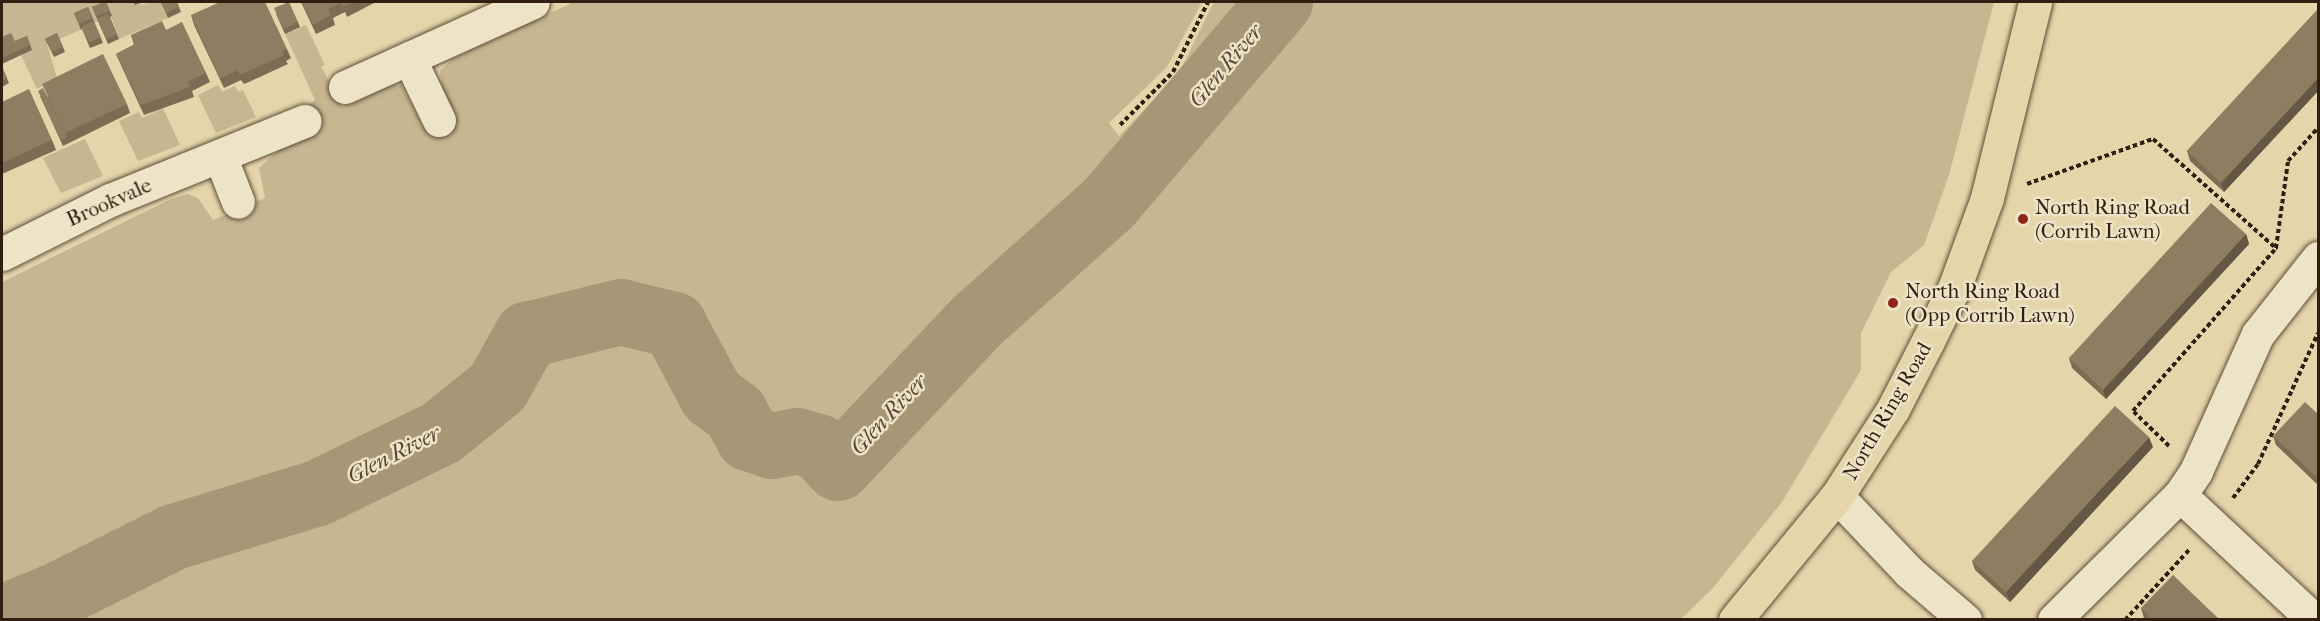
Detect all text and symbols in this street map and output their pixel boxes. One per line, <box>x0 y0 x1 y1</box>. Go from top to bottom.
water label: Glen River <box>1184 19 1268 113</box>
street label: Brookvale <box>63 172 155 232</box>
place label: North Ring Road (Corrib Lawn) <box>2035 194 2190 244</box>
marker: North Ring Road (Corrib Lawn) <box>2016 212 2030 226</box>
place label: North Ring Road (Opp Corrib Lawn) <box>1905 278 2075 328</box>
marker: North Ring Road (Opp Corrib Lawn) <box>1886 296 1900 310</box>
street label: North Ring Road <box>1837 338 1937 484</box>
water label: Glen River <box>845 369 933 461</box>
water label: Glen River <box>343 420 445 490</box>

